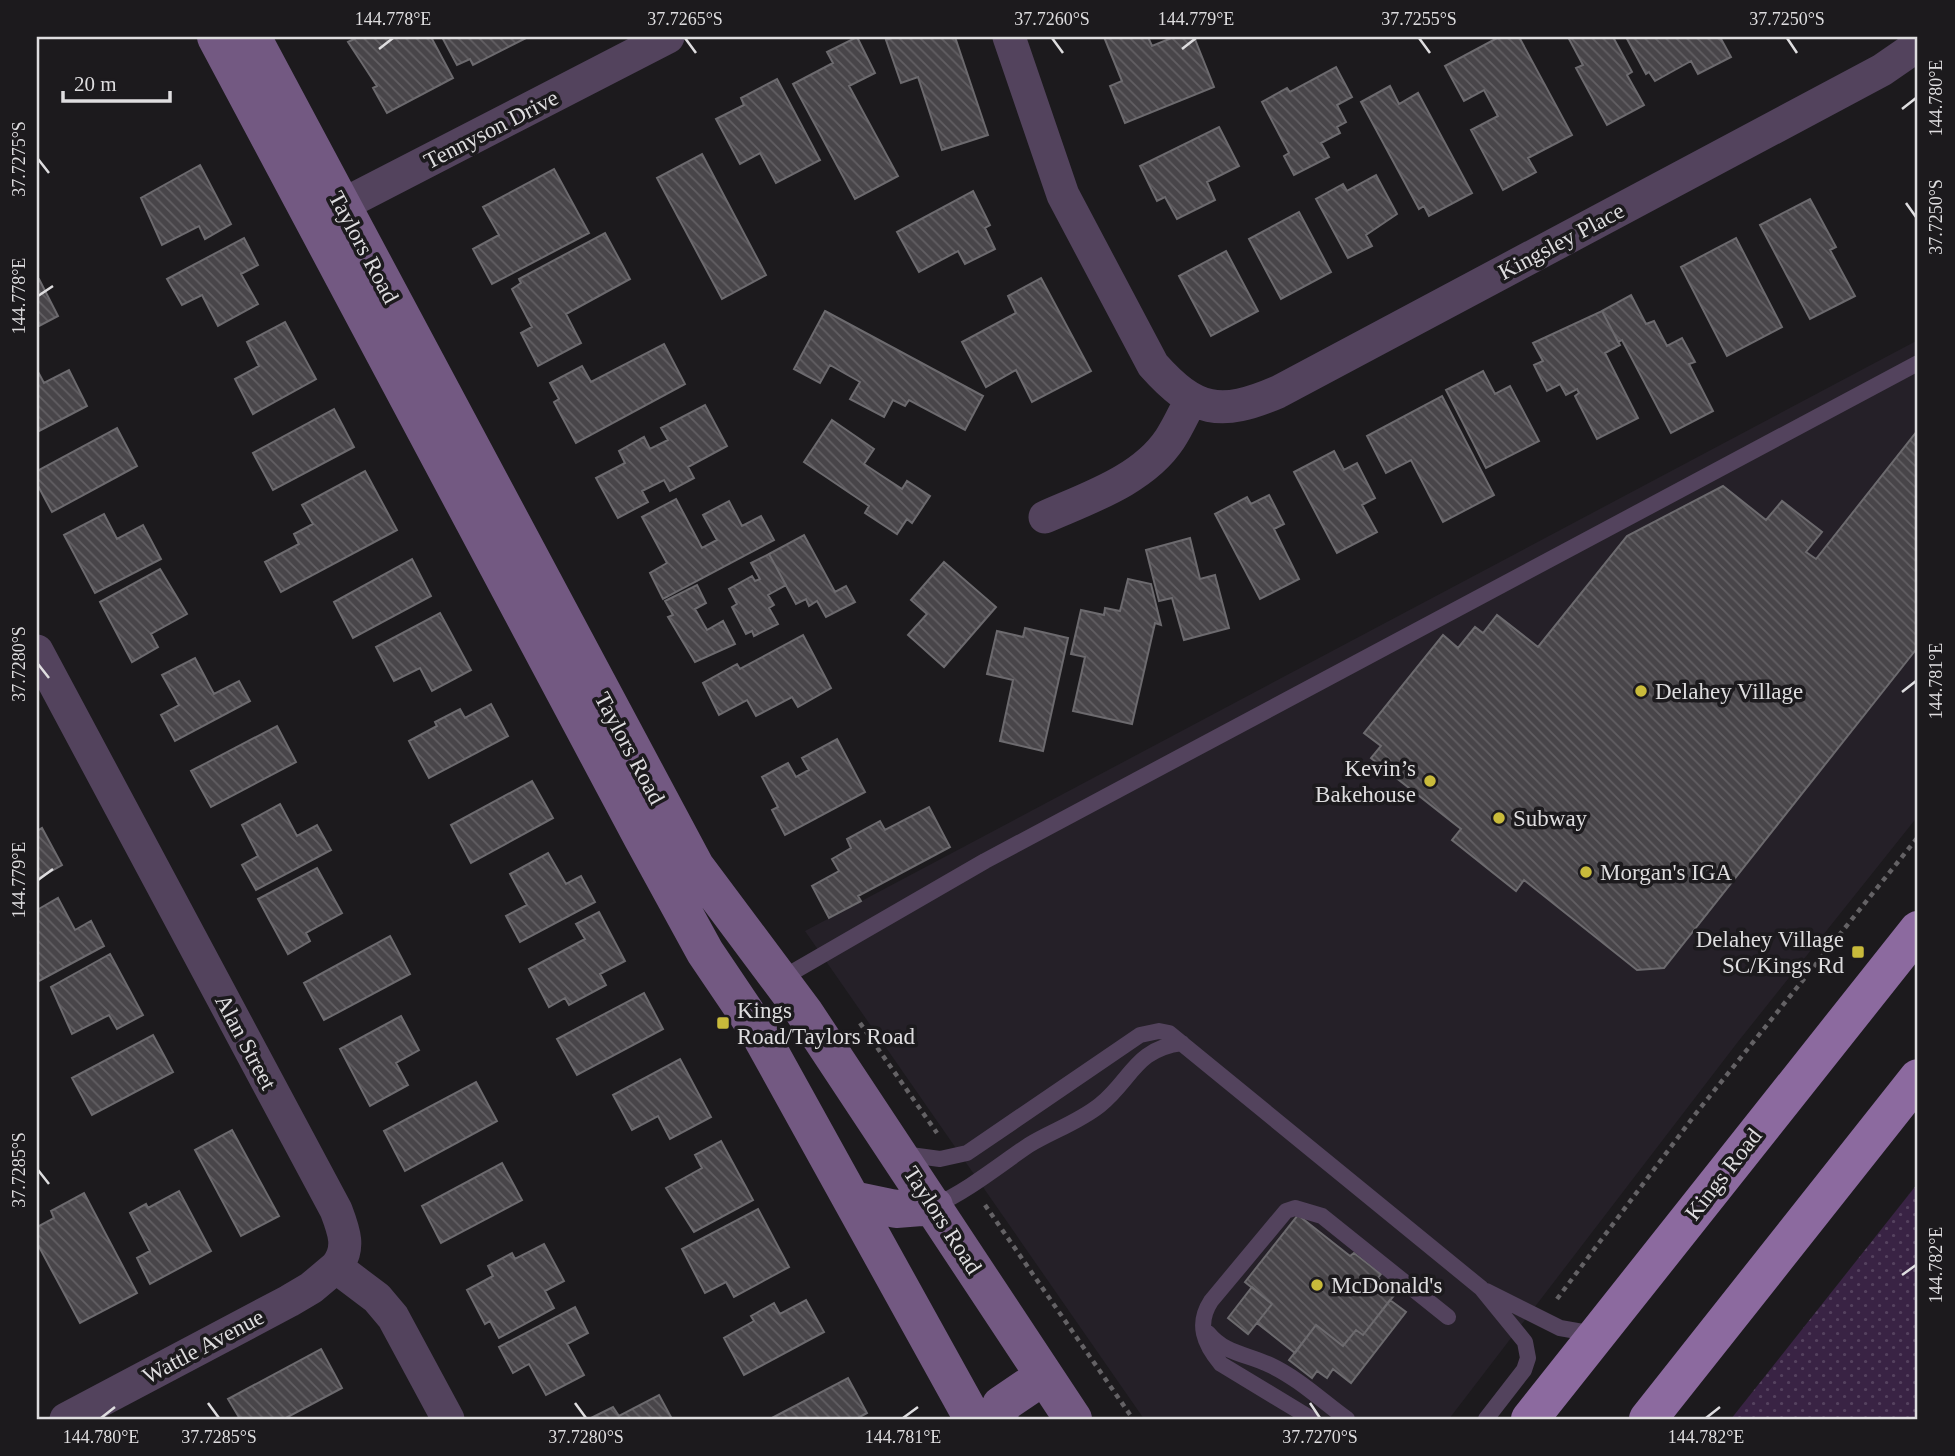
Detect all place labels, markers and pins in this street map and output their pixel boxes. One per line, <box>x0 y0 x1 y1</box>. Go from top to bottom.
place label: Delahey Village <box>1655 679 1803 704</box>
marker: Delahey Village <box>1633 683 1649 699</box>
place label: Kevin’s Bakehouse <box>1315 756 1416 807</box>
marker: Kevin’s Bakehouse <box>1422 773 1438 789</box>
place label: Subway <box>1513 806 1588 831</box>
marker: Subway <box>1491 810 1507 826</box>
place label: Morgan's IGA <box>1600 860 1733 885</box>
marker: Morgan's IGA <box>1578 864 1594 880</box>
place label: Delahey Village SC/Kings Rd <box>1696 927 1844 978</box>
marker: Delahey Village SC/Kings Rd <box>1850 944 1866 960</box>
place label: Kings Road/Taylors Road <box>737 998 915 1049</box>
marker: Kings Road/Taylors Road <box>715 1015 731 1031</box>
place label: McDonald's <box>1331 1273 1443 1298</box>
marker: McDonald's <box>1309 1277 1325 1293</box>

